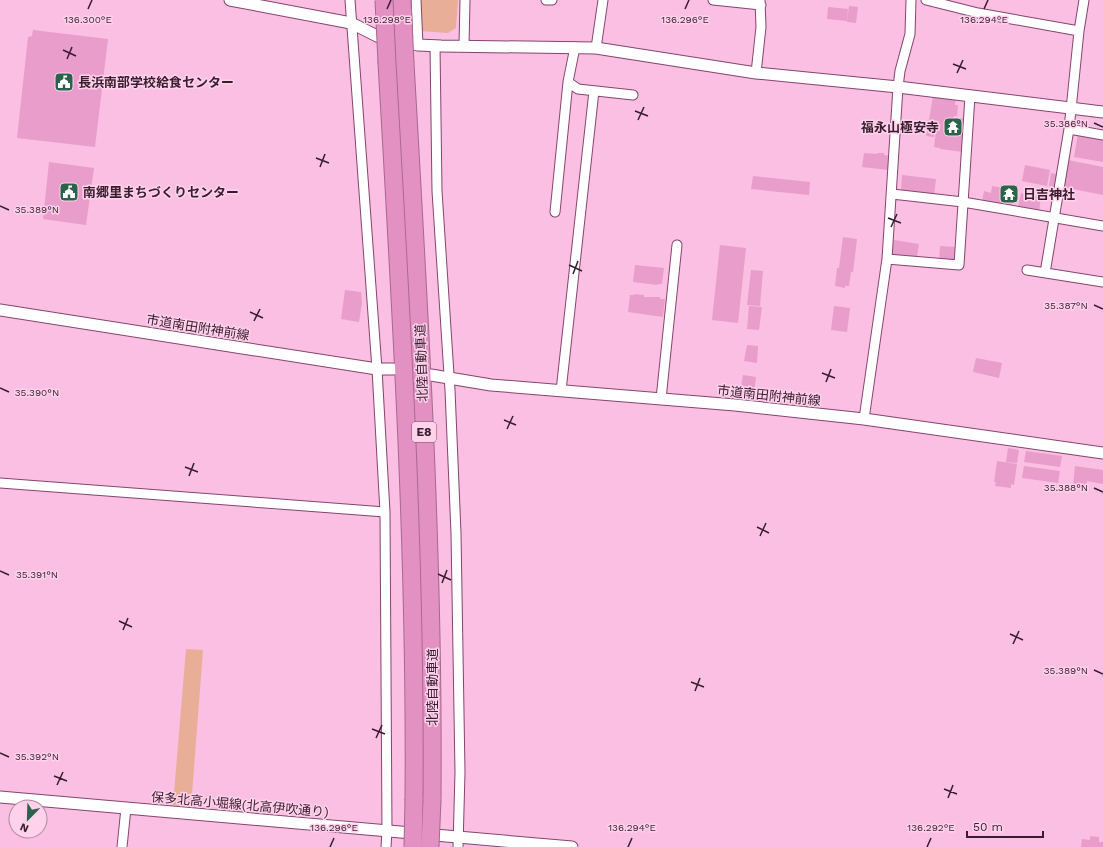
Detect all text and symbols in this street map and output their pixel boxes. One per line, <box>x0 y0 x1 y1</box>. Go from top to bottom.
text: 136.300°E <box>64 14 112 25</box>
text: 136.298°E <box>363 14 411 25</box>
text: 136.296°E <box>661 14 709 25</box>
text: 136.294°E <box>960 14 1008 25</box>
public building icon: 長浜南部学校給食センター <box>53 71 75 93</box>
place label: 長浜南部学校給食センター <box>78 75 234 90</box>
temple icon: 福永山極安寺 <box>942 116 964 138</box>
text: 35.386°N <box>1044 118 1088 129</box>
place label: 福永山極安寺 <box>861 120 939 135</box>
public building icon: 南郷里まちづくりセンター <box>58 181 80 203</box>
temple icon: 日吉神社 <box>998 183 1020 205</box>
place label: 南郷里まちづくりセンター <box>83 185 239 200</box>
place label: 日吉神社 <box>1023 187 1075 202</box>
text: 35.389°N <box>15 204 59 215</box>
text: 35.387°N <box>1044 300 1088 311</box>
street label: 市道南田附神前線 <box>145 312 250 343</box>
street label: 北陸自動車道 <box>413 324 430 402</box>
street label: 市道南田附神前線 <box>716 383 821 408</box>
text: 35.390°N <box>15 387 59 398</box>
road number: E8 <box>412 422 436 442</box>
text: 35.388°N <box>1044 482 1088 493</box>
text: 35.391°N <box>16 569 58 580</box>
street label: 北陸自動車道 <box>425 648 440 726</box>
text: 35.389°N <box>1044 665 1088 676</box>
text: 35.392°N <box>15 751 59 762</box>
street label: 保多北高小堀線(北高伊吹通り) <box>151 789 329 820</box>
north arrow <box>8 799 48 839</box>
scale bar <box>967 813 1043 839</box>
text: N <box>18 820 31 835</box>
text: 50 m <box>973 820 1003 834</box>
text: 136.296°E <box>310 822 358 833</box>
text: 136.294°E <box>608 822 656 833</box>
text: 136.292°E <box>907 822 955 833</box>

